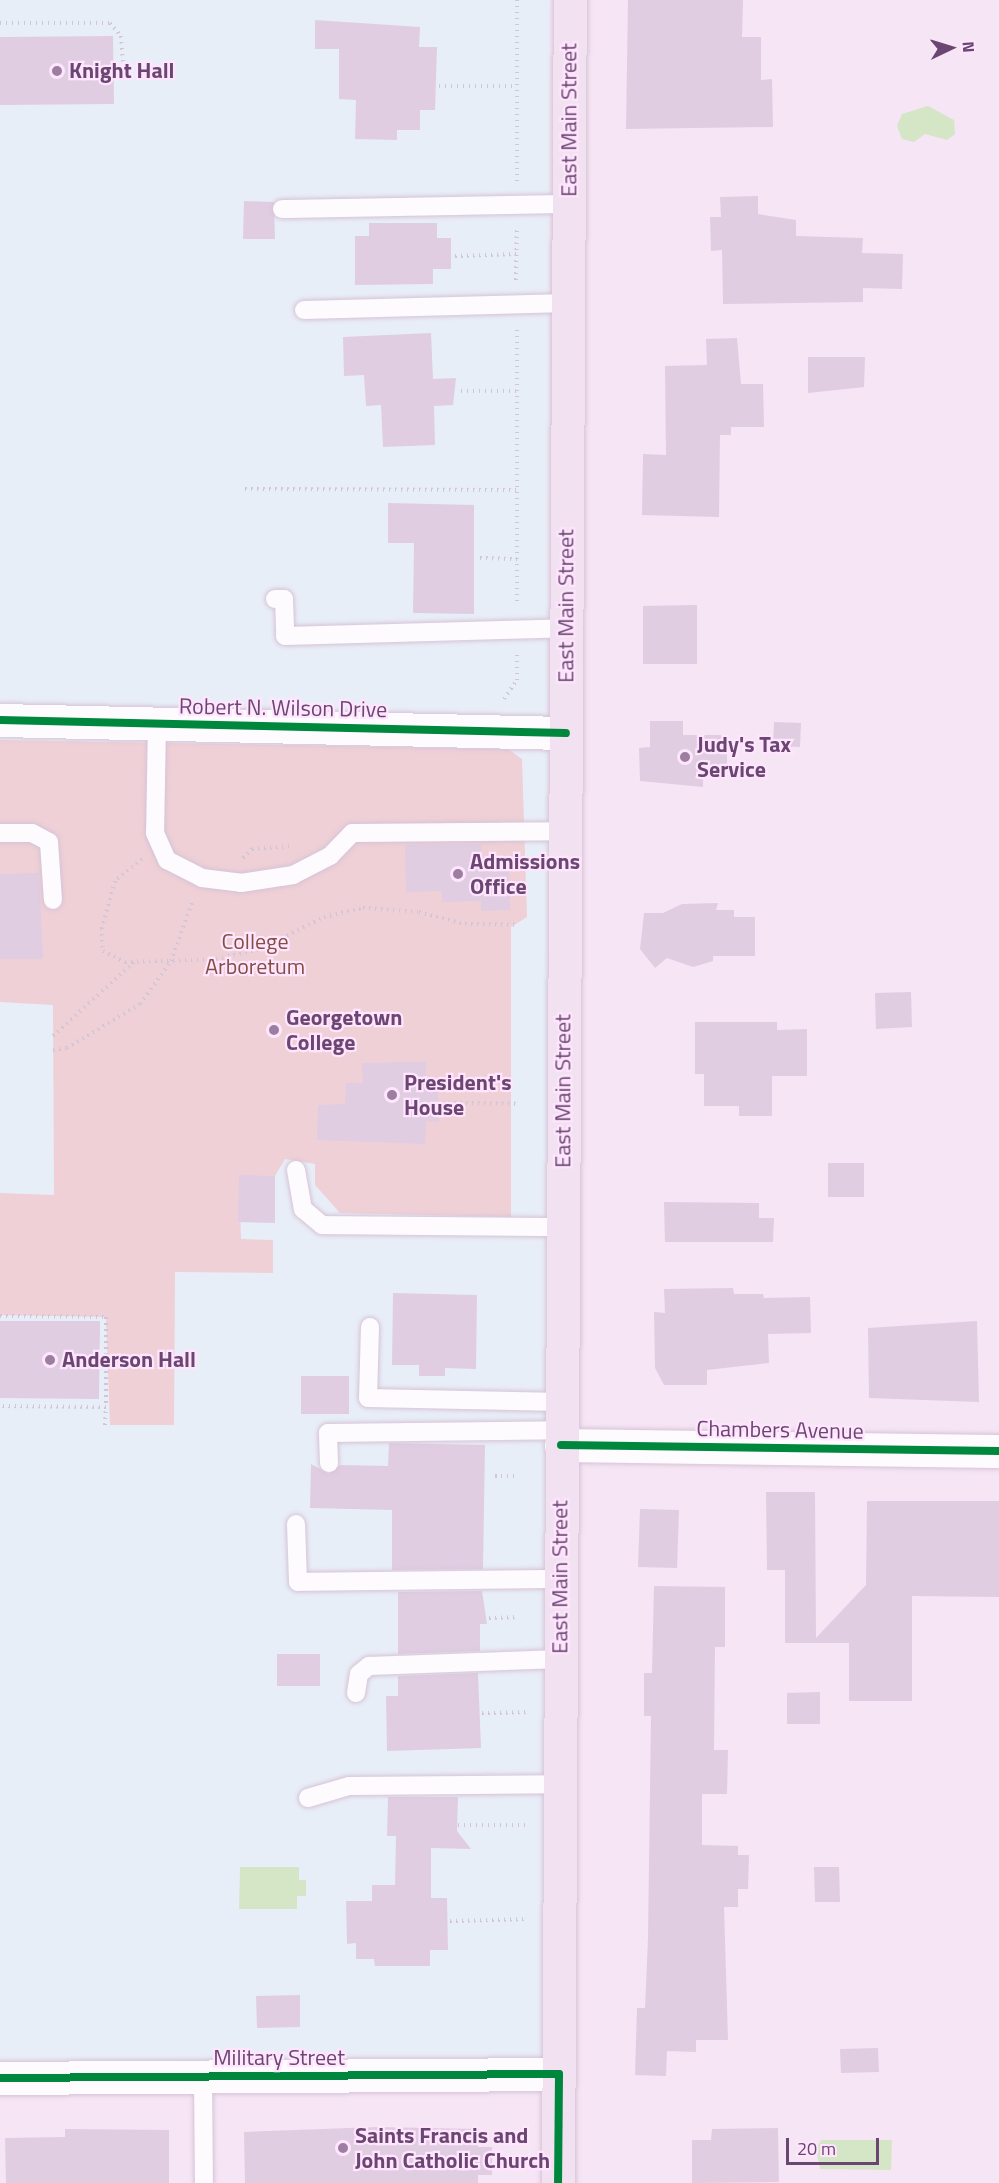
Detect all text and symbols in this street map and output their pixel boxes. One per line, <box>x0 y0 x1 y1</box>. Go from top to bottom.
north arrow <box>921 18 981 78</box>
text: N <box>957 40 981 53</box>
street label: East Main Street <box>556 43 582 197</box>
place label: Knight Hall <box>69 58 175 84</box>
marker: Knight Hall <box>50 64 64 78</box>
street label: East Main Street <box>553 529 579 683</box>
street label: Robert N. Wilson Drive <box>179 693 387 723</box>
place label: Judy's Tax Service <box>697 731 791 782</box>
marker: Judy's Tax Service <box>678 750 692 764</box>
place label: Admissions Office <box>470 848 580 900</box>
marker: Admissions Office <box>451 867 465 881</box>
park label: College Arboretum <box>205 928 305 980</box>
place label: Georgetown College <box>286 1004 402 1056</box>
street label: East Main Street <box>550 1014 576 1168</box>
marker: Georgetown College <box>267 1023 281 1037</box>
place label: President's House <box>404 1069 512 1120</box>
marker: President's House <box>385 1088 399 1102</box>
place label: Anderson Hall <box>62 1347 196 1373</box>
marker: Anderson Hall <box>43 1353 57 1367</box>
street label: Chambers Avenue <box>696 1415 864 1445</box>
street label: East Main Street <box>547 1500 573 1654</box>
street label: Military Street <box>213 2045 345 2071</box>
place label: Saints Francis and John Catholic Church <box>355 2122 550 2174</box>
scale bar <box>789 2126 882 2164</box>
text: 20 m <box>797 2135 836 2162</box>
marker: Saints Francis and John Catholic Church <box>336 2141 350 2155</box>

